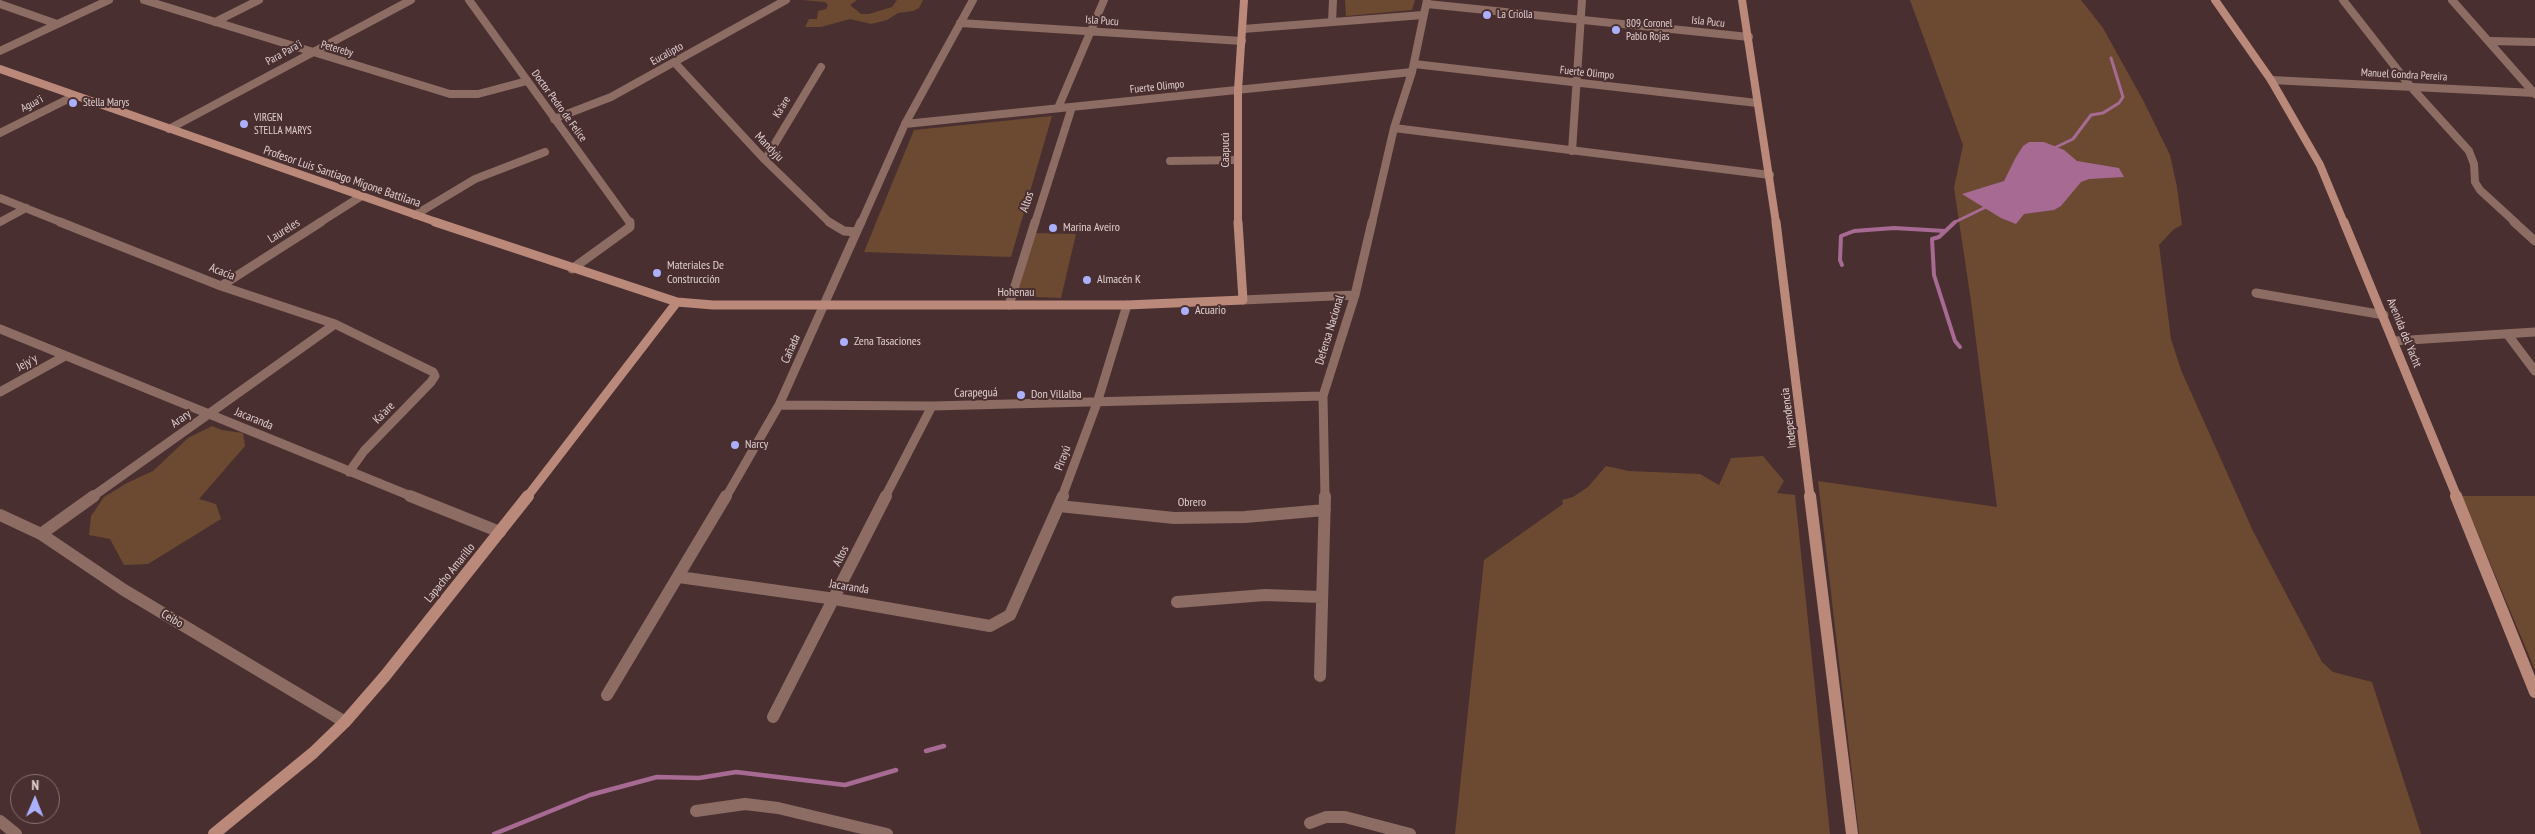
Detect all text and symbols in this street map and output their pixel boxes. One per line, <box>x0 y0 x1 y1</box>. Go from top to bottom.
place label: La Criolla <box>1497 8 1533 22</box>
marker: La Criolla <box>1481 9 1493 21</box>
street label: Isla Pucu <box>1085 13 1119 29</box>
street label: Isla Pucu <box>1691 14 1725 30</box>
place label: 809 Coronel Pablo Rojas <box>1626 17 1672 43</box>
marker: 809 Coronel Pablo Rojas <box>1610 24 1622 36</box>
street label: Para Para'i <box>264 38 304 68</box>
street label: Petereby <box>319 38 355 60</box>
street label: Eucalipto <box>648 40 686 68</box>
street label: Fuerte Olimpo <box>1559 64 1615 82</box>
street label: Manuel Gondra Pereira <box>2360 66 2448 84</box>
street label: Doctor Pedro de Felice <box>529 68 589 144</box>
street label: Fuerte Olimpo <box>1129 78 1185 96</box>
street label: Agua'i <box>19 93 45 115</box>
street label: Ka'are <box>770 94 794 120</box>
place label: Stella Marys <box>83 96 129 110</box>
marker: Stella Marys <box>67 97 79 109</box>
place label: VIRGEN STELLA MARYS <box>254 111 312 137</box>
marker: VIRGEN STELLA MARYS <box>238 118 250 130</box>
street label: Mandyju <box>752 129 786 165</box>
street label: Caapucú <box>1219 133 1233 167</box>
street label: Profesor Luis Santiago Migone Battilana <box>262 143 422 211</box>
street label: Altos <box>1017 190 1037 214</box>
street label: Laureles <box>265 216 303 246</box>
place label: Marina Aveiro <box>1063 221 1120 235</box>
marker: Marina Aveiro <box>1047 222 1059 234</box>
place label: Materiales De Construcción <box>667 259 724 287</box>
street label: Acacia <box>207 261 237 283</box>
marker: Materiales De Construcción <box>651 267 663 279</box>
place label: Almacén K <box>1097 273 1141 287</box>
marker: Almacén K <box>1081 274 1093 286</box>
street label: Hohenau <box>997 286 1035 300</box>
street label: Defensa Nacional <box>1313 293 1347 367</box>
street label: Avenida del Yacht <box>2384 296 2424 370</box>
place label: Acuario <box>1195 304 1226 318</box>
marker: Acuario <box>1179 305 1191 317</box>
street label: Cañada <box>778 332 804 366</box>
place label: Zena Tasaciones <box>854 335 921 349</box>
marker: Zena Tasaciones <box>838 336 850 348</box>
street label: Jejy'y <box>14 351 40 375</box>
street label: Carapeguá <box>954 385 998 401</box>
street label: Independencia <box>1778 387 1800 449</box>
place label: Don Villalba <box>1031 388 1082 402</box>
marker: Don Villalba <box>1015 389 1027 401</box>
street label: Ka'are <box>370 399 398 427</box>
street label: Jacaranda <box>233 405 275 433</box>
street label: Arary <box>168 407 194 431</box>
place label: Narcy <box>745 438 768 452</box>
marker: Narcy <box>729 439 741 451</box>
street label: Pirayú <box>1052 443 1074 473</box>
street label: Obrero <box>1178 496 1206 510</box>
street label: Lapacho Amarillo <box>422 541 478 605</box>
street label: Altos <box>830 543 852 569</box>
street label: Jacaranda <box>828 577 870 597</box>
street label: Ceibo <box>158 607 186 631</box>
north arrow <box>10 774 60 824</box>
text: N <box>31 776 39 794</box>

